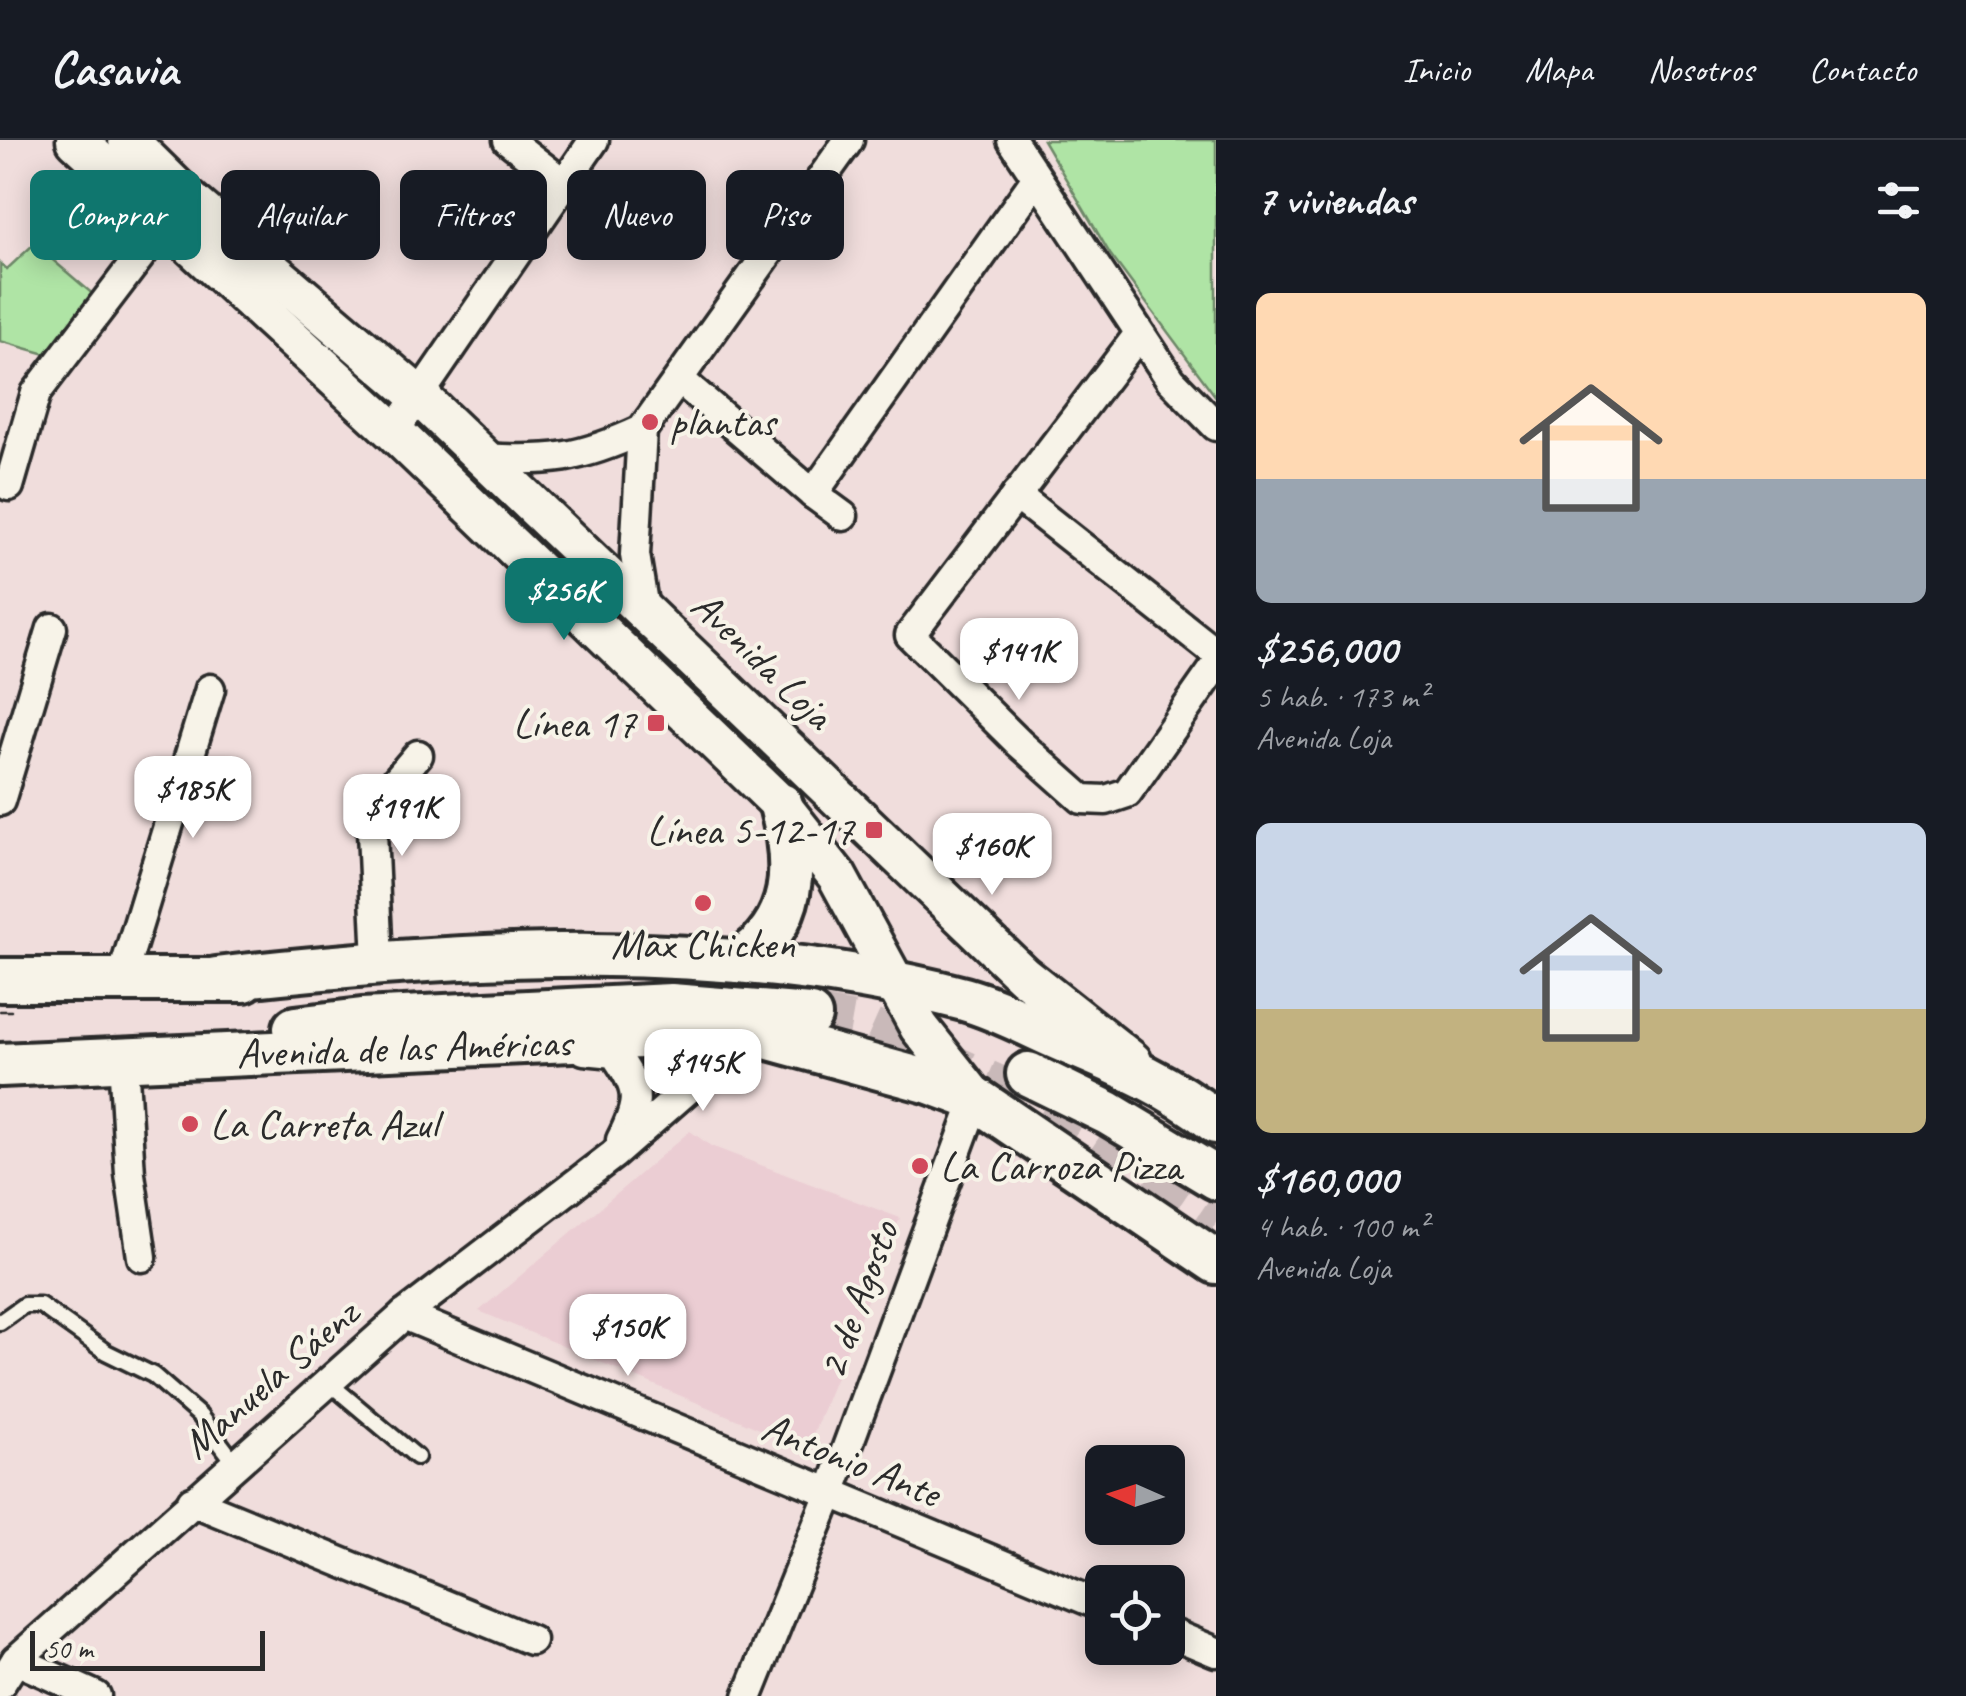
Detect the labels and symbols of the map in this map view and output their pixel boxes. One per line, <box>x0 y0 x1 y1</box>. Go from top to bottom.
place label: plantas <box>670 396 779 449</box>
marker: plantas <box>639 411 661 433</box>
pin: $256K <box>494 558 634 643</box>
street label: Avenida Loja <box>680 579 846 743</box>
pin: $141K <box>949 618 1089 703</box>
place label: Línea 17 <box>513 697 638 750</box>
marker: Línea 17 <box>645 712 667 734</box>
pin: $185K <box>123 756 263 841</box>
pin: $191K <box>332 774 472 859</box>
place label: Línea 5-12-17 <box>647 804 856 857</box>
pin: $160K <box>922 813 1062 898</box>
marker: Línea 5-12-17 <box>863 819 885 841</box>
marker: Max Chicken <box>692 892 714 914</box>
place label: Max Chicken <box>611 918 796 971</box>
street label: Avenida de las Américas <box>236 1016 576 1080</box>
pin: $145K <box>633 1029 773 1114</box>
place label: La Carreta Azul <box>210 1098 445 1151</box>
marker: La Carreta Azul <box>179 1113 201 1135</box>
place label: La Carroza Pizza <box>940 1140 1185 1193</box>
marker: La Carroza Pizza <box>909 1155 931 1177</box>
street label: 2 de Agosto <box>805 1212 912 1386</box>
street label: Manuela Sáenz <box>171 1285 372 1470</box>
pin: $150K <box>558 1294 698 1379</box>
street label: Antonio Ante <box>754 1400 951 1521</box>
north arrow <box>1085 1445 1185 1545</box>
scale bar <box>30 1626 265 1670</box>

